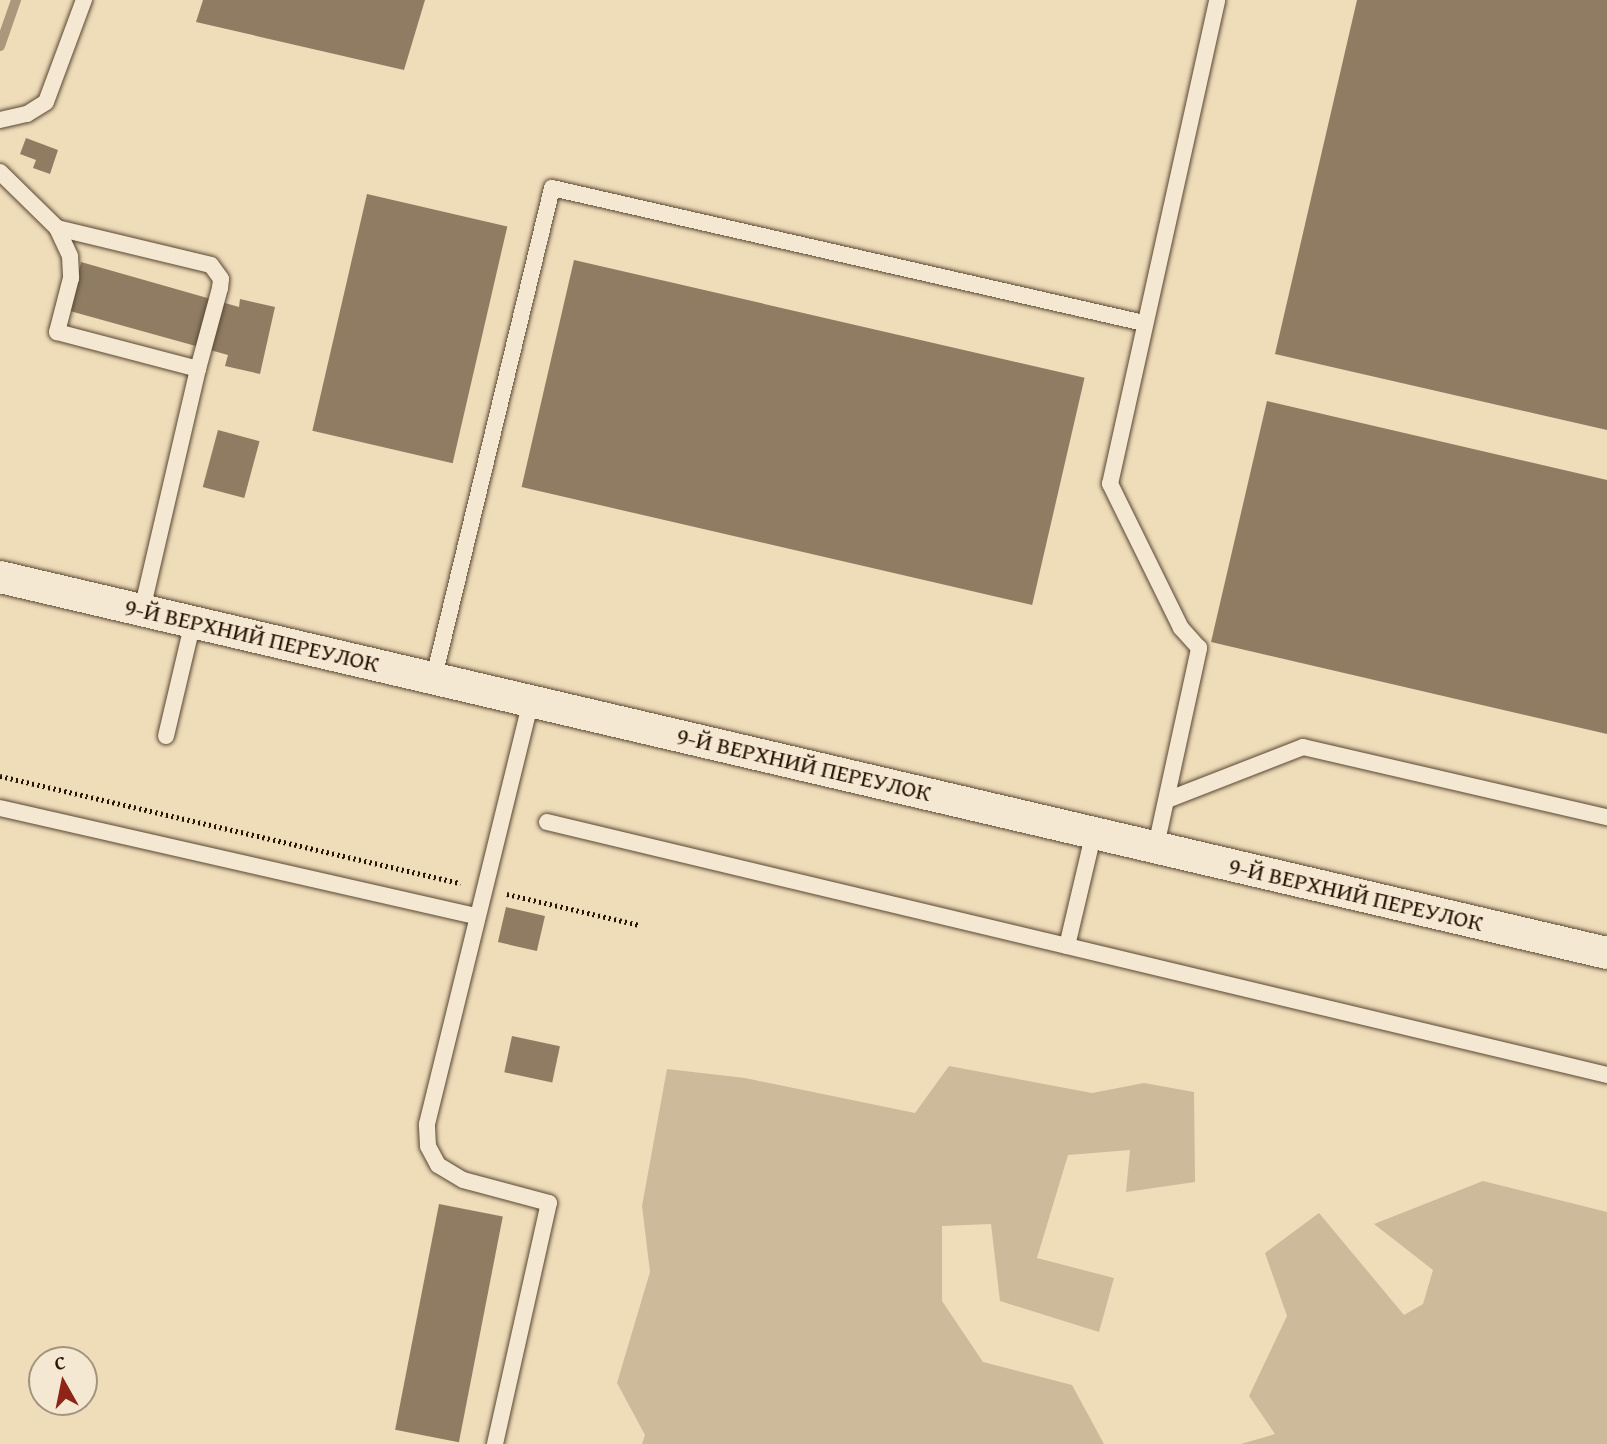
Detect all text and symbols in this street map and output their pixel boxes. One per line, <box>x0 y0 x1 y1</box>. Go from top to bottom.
street label: 9-Й ВЕРХНИЙ ПЕРЕУЛОК <box>122 592 382 678</box>
street label: 9-Й ВЕРХНИЙ ПЕРЕУЛОК <box>674 721 934 807</box>
street label: 9-Й ВЕРХНИЙ ПЕРЕУЛОК <box>1226 851 1486 937</box>
north arrow <box>28 1346 98 1416</box>
text: С <box>53 1348 68 1377</box>

